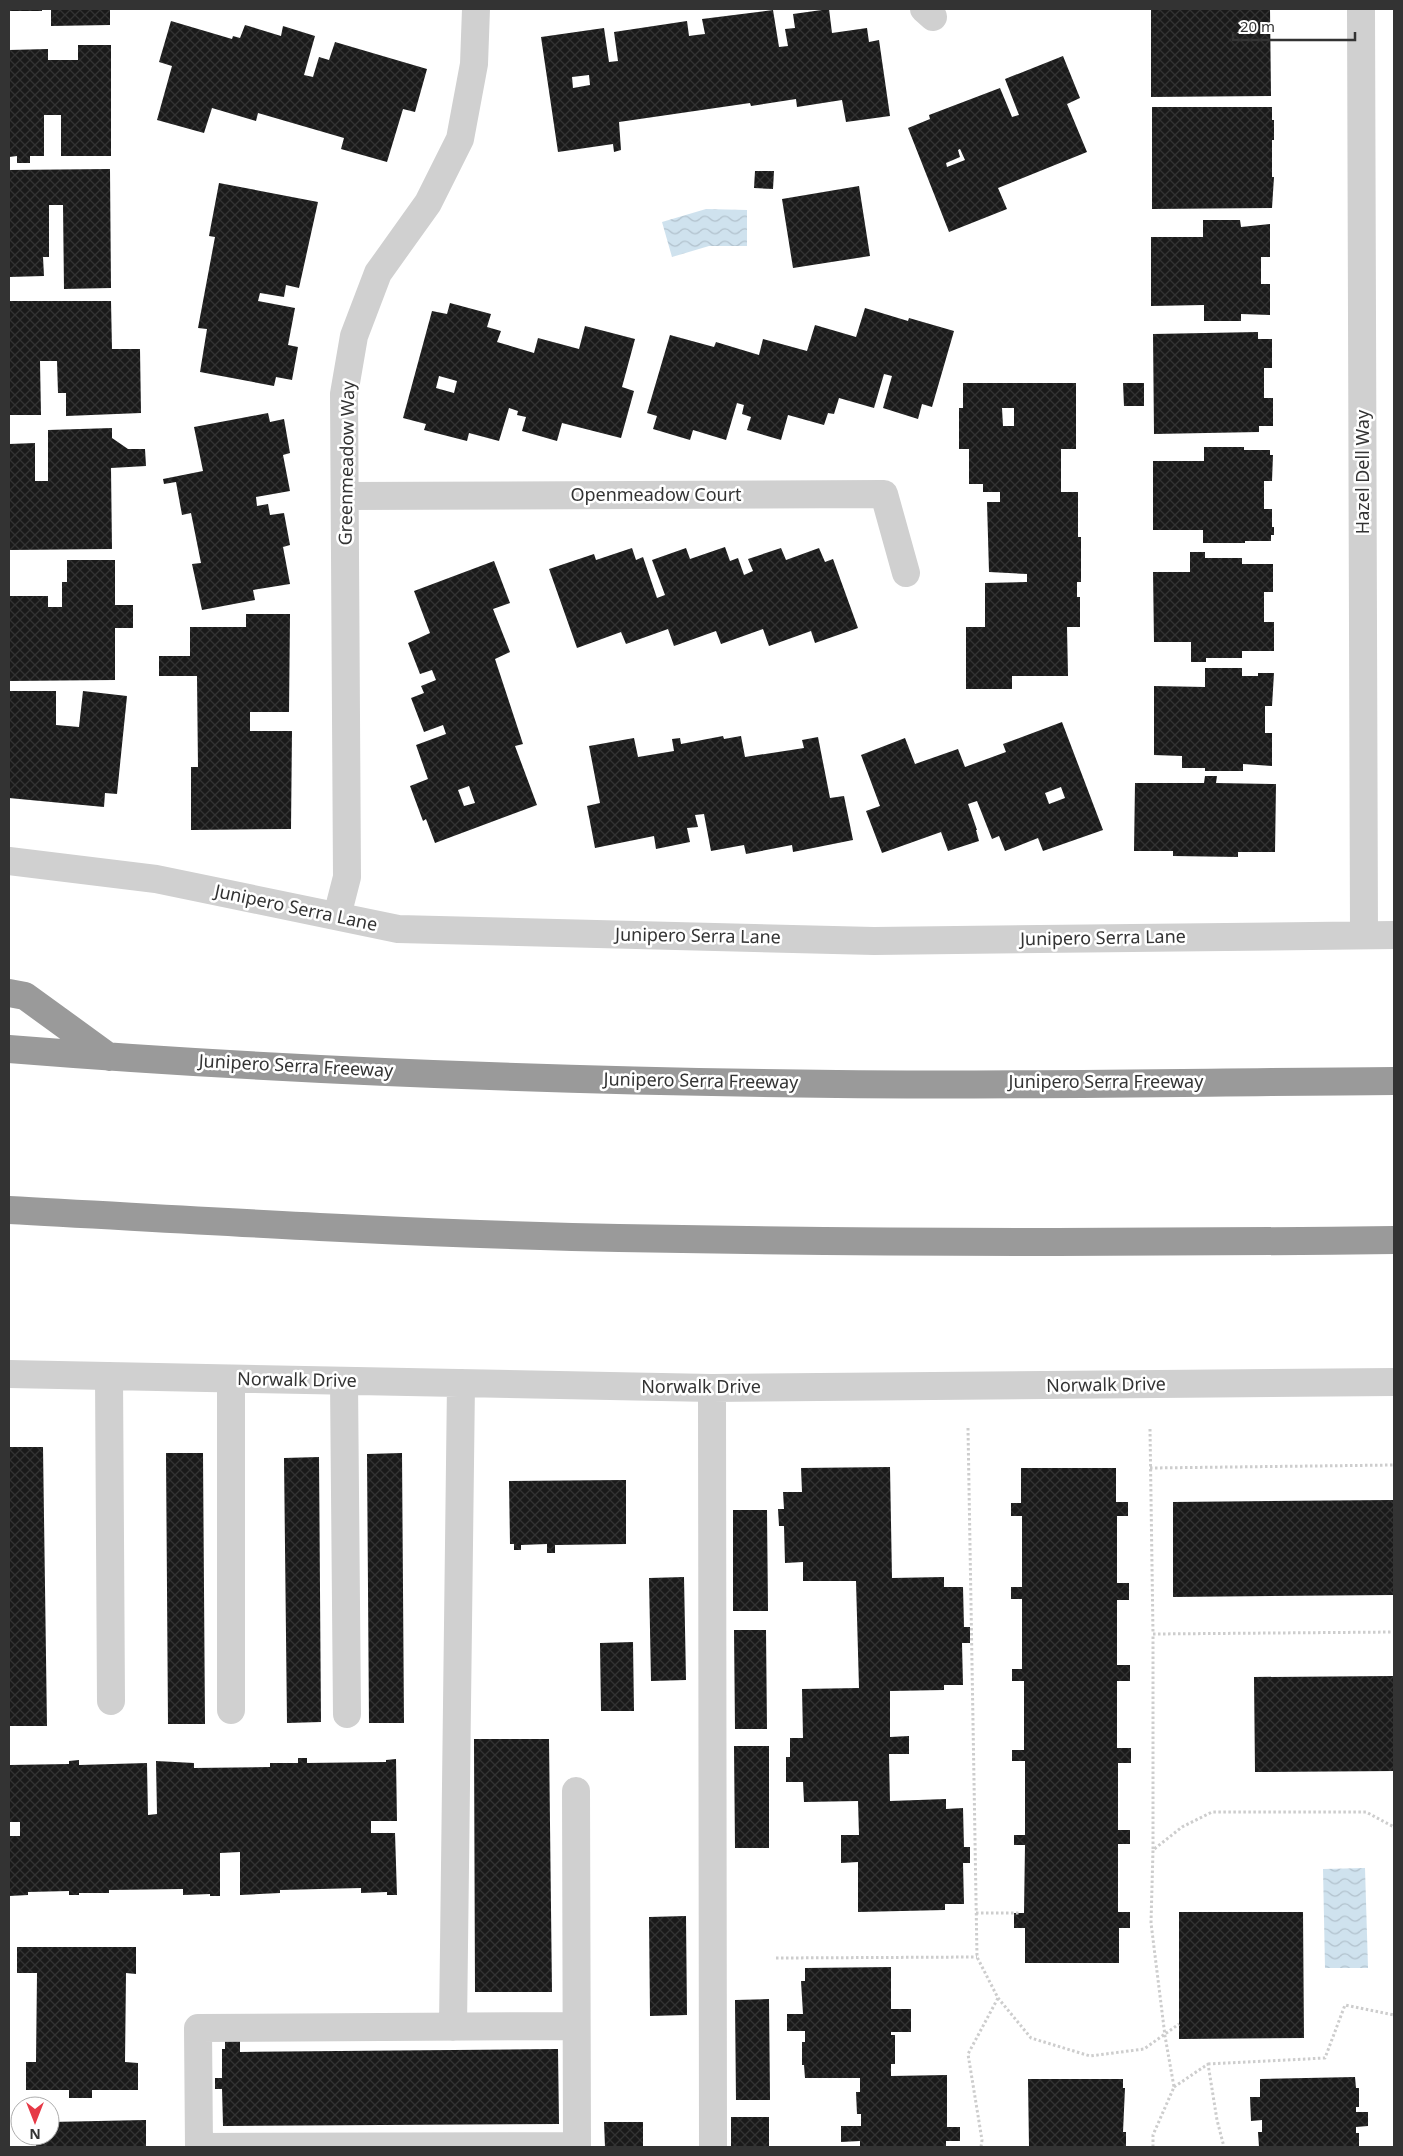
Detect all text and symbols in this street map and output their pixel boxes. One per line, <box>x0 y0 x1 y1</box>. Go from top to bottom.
scale bar <box>1233 10 1356 42</box>
text: 20 m <box>1240 16 1275 36</box>
street label: Greenmeadow Way <box>333 380 359 546</box>
street label: Hazel Dell Way <box>1350 409 1374 534</box>
street label: Openmeadow Court <box>570 482 742 506</box>
street label: Junipero Serra Lane <box>211 878 380 936</box>
street label: Junipero Serra Lane <box>613 922 781 948</box>
street label: Junipero Serra Lane <box>1018 924 1186 950</box>
street label: Junipero Serra Freeway <box>196 1048 395 1082</box>
street label: Junipero Serra Freeway <box>601 1066 799 1094</box>
street label: Junipero Serra Freeway <box>1007 1069 1204 1093</box>
street label: Norwalk Drive <box>237 1366 357 1392</box>
street label: Norwalk Drive <box>1046 1371 1166 1397</box>
street label: Norwalk Drive <box>641 1374 761 1398</box>
north arrow <box>10 2096 60 2146</box>
text: N <box>29 2125 41 2144</box>

